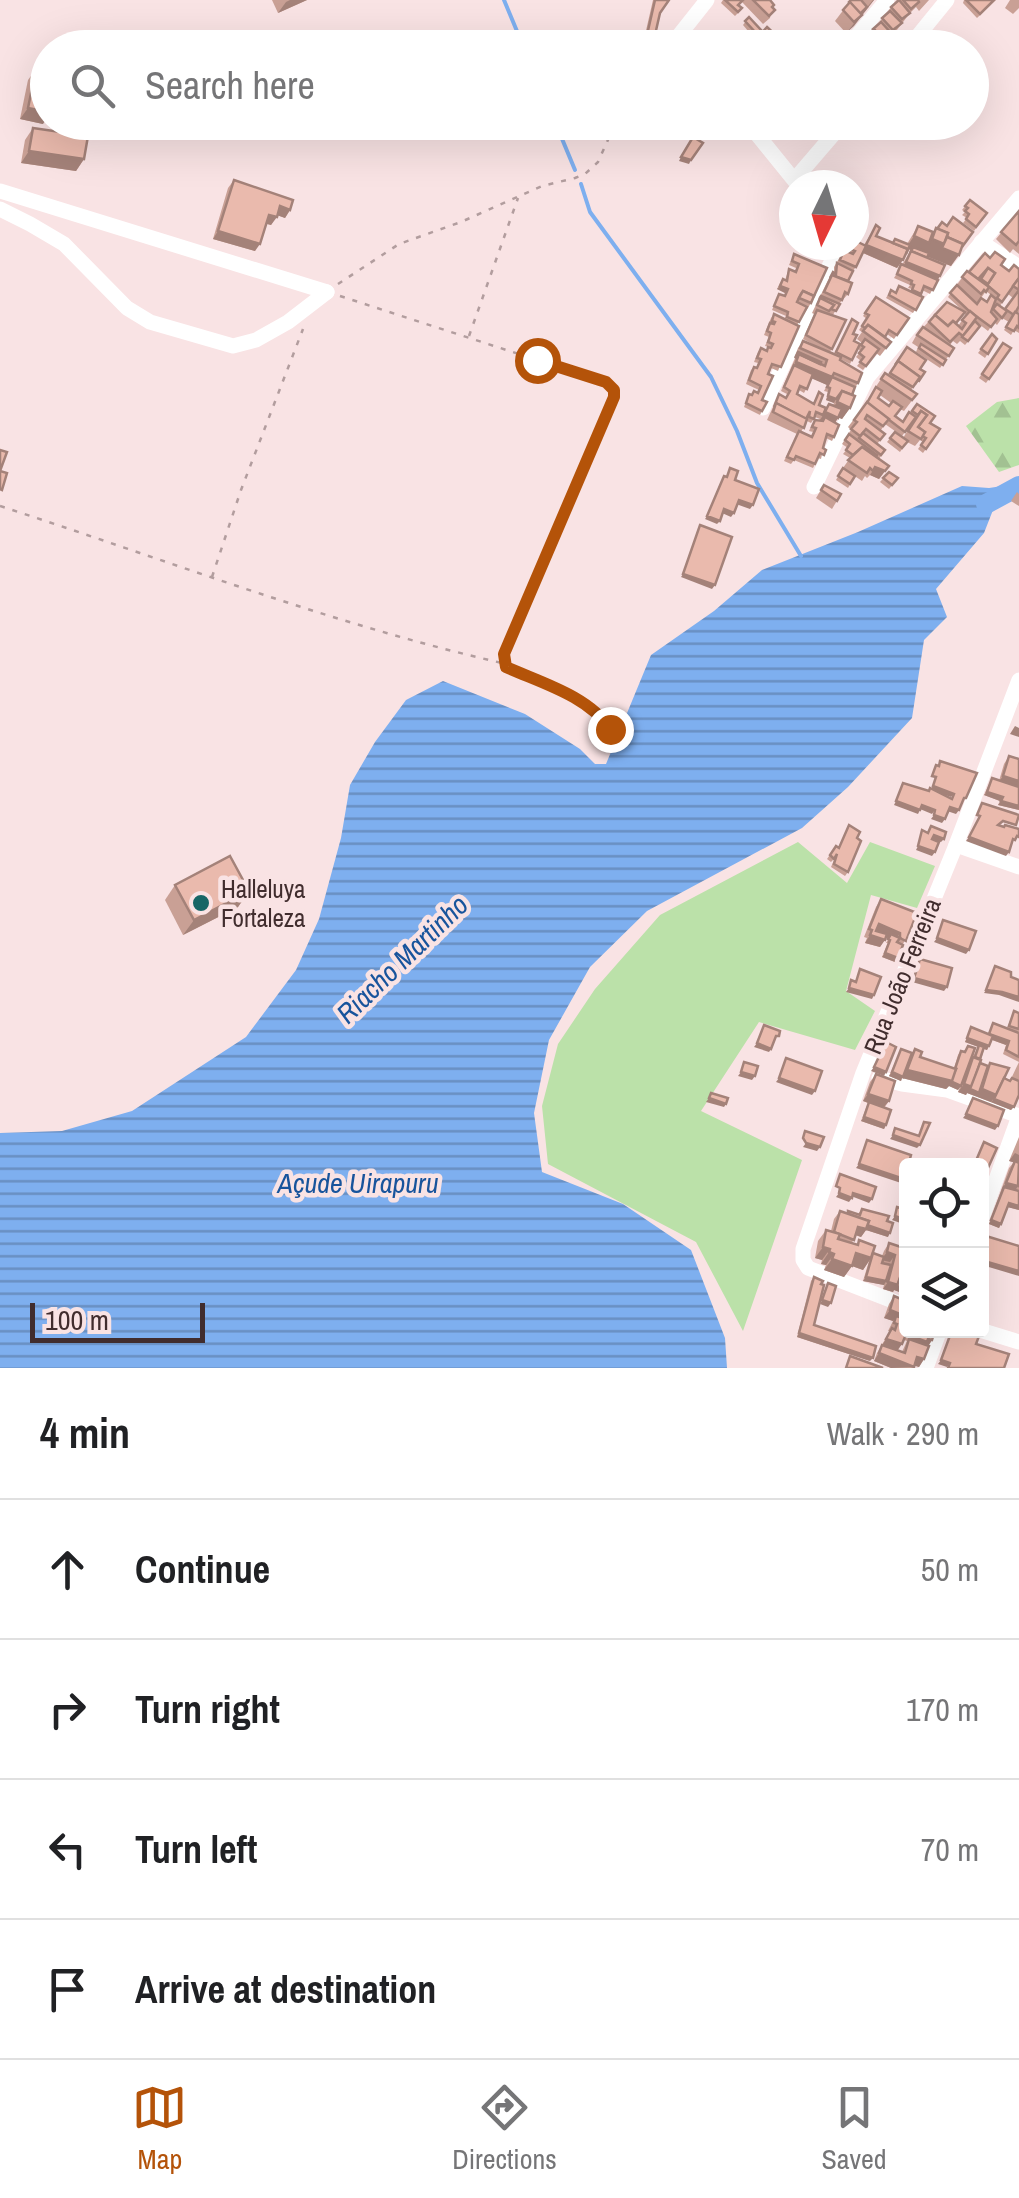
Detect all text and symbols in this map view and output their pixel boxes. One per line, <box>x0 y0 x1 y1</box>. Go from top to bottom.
search box <box>30 30 989 140</box>
icon: search <box>65 58 120 113</box>
text: Search here <box>145 60 315 111</box>
north arrow <box>779 170 869 260</box>
route start <box>515 338 561 384</box>
route end <box>588 707 634 753</box>
place label: Halleluya Fortaleza <box>221 872 306 935</box>
water label: Riacho Martinho <box>328 886 476 1032</box>
marker: Halleluya Fortaleza <box>190 892 212 914</box>
street label: Rua João Ferreira <box>855 892 949 1059</box>
map controls <box>899 1158 989 1338</box>
button: locate <box>899 1158 989 1248</box>
water label: Açude Uirapuru <box>276 1164 439 1202</box>
button: layers <box>899 1248 989 1338</box>
scale bar <box>30 1298 205 1342</box>
text: 100 m <box>45 1301 109 1339</box>
text: 4 min <box>40 1405 130 1461</box>
text: Walk · 290 m <box>827 1412 979 1455</box>
icon: ahead <box>40 1542 95 1597</box>
text: Continue <box>135 1544 270 1595</box>
text: 50 m <box>921 1548 979 1591</box>
icon: right <box>40 1682 95 1737</box>
text: Turn right <box>135 1684 280 1735</box>
text: 170 m <box>906 1688 979 1731</box>
icon: left <box>40 1822 95 1877</box>
text: Turn left <box>135 1824 257 1875</box>
text: 70 m <box>921 1828 979 1871</box>
icon: arrive <box>40 1962 95 2017</box>
text: Arrive at destination <box>135 1964 436 2015</box>
tab: Map <box>132 2080 187 2178</box>
tab: Directions <box>452 2080 557 2178</box>
tab: Saved <box>822 2080 887 2178</box>

